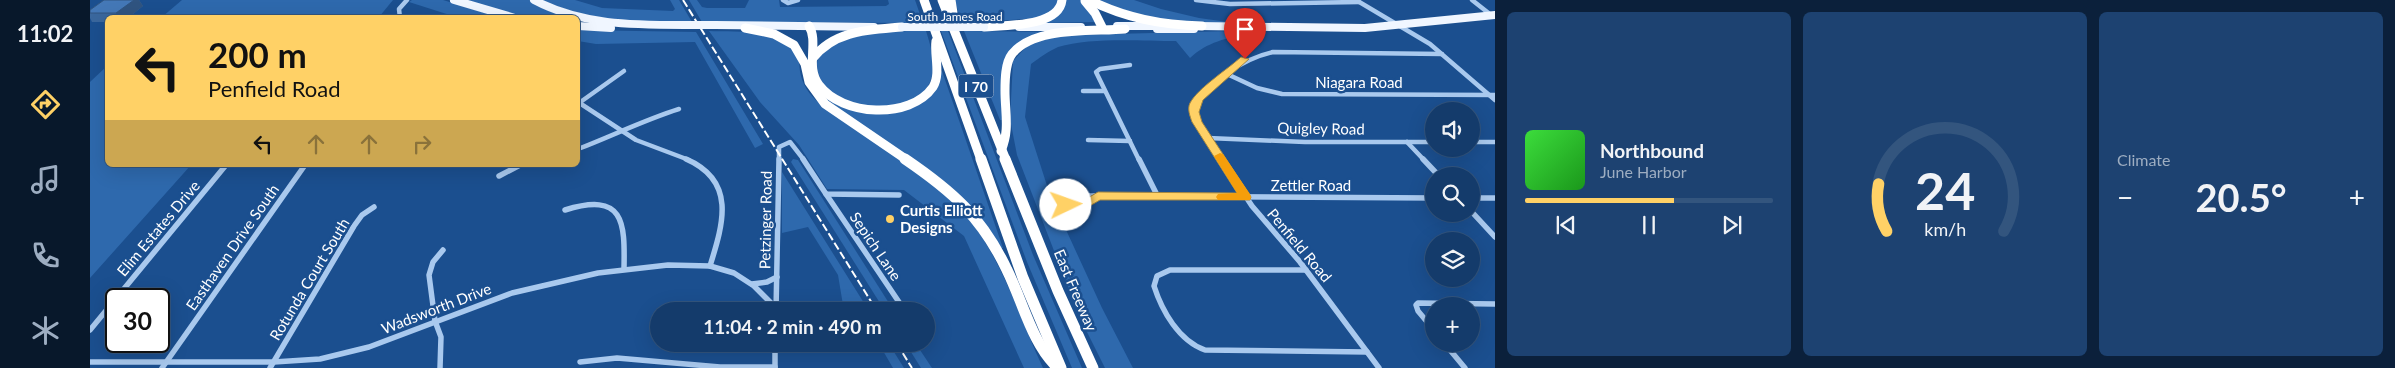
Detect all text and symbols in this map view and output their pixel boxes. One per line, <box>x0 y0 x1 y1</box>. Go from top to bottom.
pin <box>1224 8 1266 59</box>
street label: South James Road <box>907 9 1003 24</box>
icon: arrive <box>1231 15 1259 43</box>
text: 11:02 <box>17 20 73 47</box>
text: 200 m <box>208 33 307 75</box>
icon: left <box>125 35 190 100</box>
street label: Niagara Road <box>1315 73 1403 91</box>
road number: I 70 <box>958 74 994 98</box>
text: Penfield Road <box>208 75 341 102</box>
icon: directions <box>28 87 63 122</box>
map controls <box>1425 102 1480 352</box>
button: sound <box>1425 102 1480 157</box>
street label: Quigley Road <box>1277 118 1365 138</box>
icon: left <box>249 130 277 158</box>
icon: ahead <box>302 130 330 158</box>
icon: ahead <box>355 130 383 158</box>
icon: right <box>408 130 436 158</box>
text: Northbound <box>1600 139 1704 162</box>
text: Climate <box>2117 150 2170 169</box>
text: 24 <box>1915 159 1975 221</box>
icon: music <box>28 162 63 197</box>
text: June Harbor <box>1600 162 1687 181</box>
button: search <box>1425 167 1480 222</box>
street label: Petzinger Road <box>755 171 775 269</box>
text: 20.5° <box>2196 174 2286 220</box>
street label: Zettler Road <box>1271 176 1351 194</box>
street label: Elim Estates Drive <box>113 177 203 279</box>
position arrow <box>1039 178 1091 230</box>
text: − <box>2117 180 2133 214</box>
text: + <box>2349 180 2365 214</box>
street label: Easthaven Drive South <box>182 181 282 313</box>
place label: Curtis Elliott Designs <box>900 201 983 236</box>
street label: Penfield Road <box>1264 205 1336 285</box>
street label: Sepich Lane <box>846 208 906 284</box>
icon: previous <box>1552 211 1580 239</box>
icon: pause <box>1635 211 1663 239</box>
icon: next <box>1718 211 1746 239</box>
marker: Curtis Elliott Designs <box>884 213 896 225</box>
street label: Rotunda Court South <box>265 215 353 343</box>
text: km/h <box>1924 218 1966 240</box>
button: layers <box>1425 232 1480 287</box>
icon: phone <box>28 238 63 273</box>
street label: East Freeway <box>1051 246 1101 334</box>
street label: Wadsworth Drive <box>379 279 493 337</box>
speed limit sign: 30 <box>105 288 170 353</box>
button: + <box>1425 297 1480 352</box>
icon: climate <box>28 313 63 348</box>
text: 11:04 · 2 min · 490 m <box>703 315 882 338</box>

